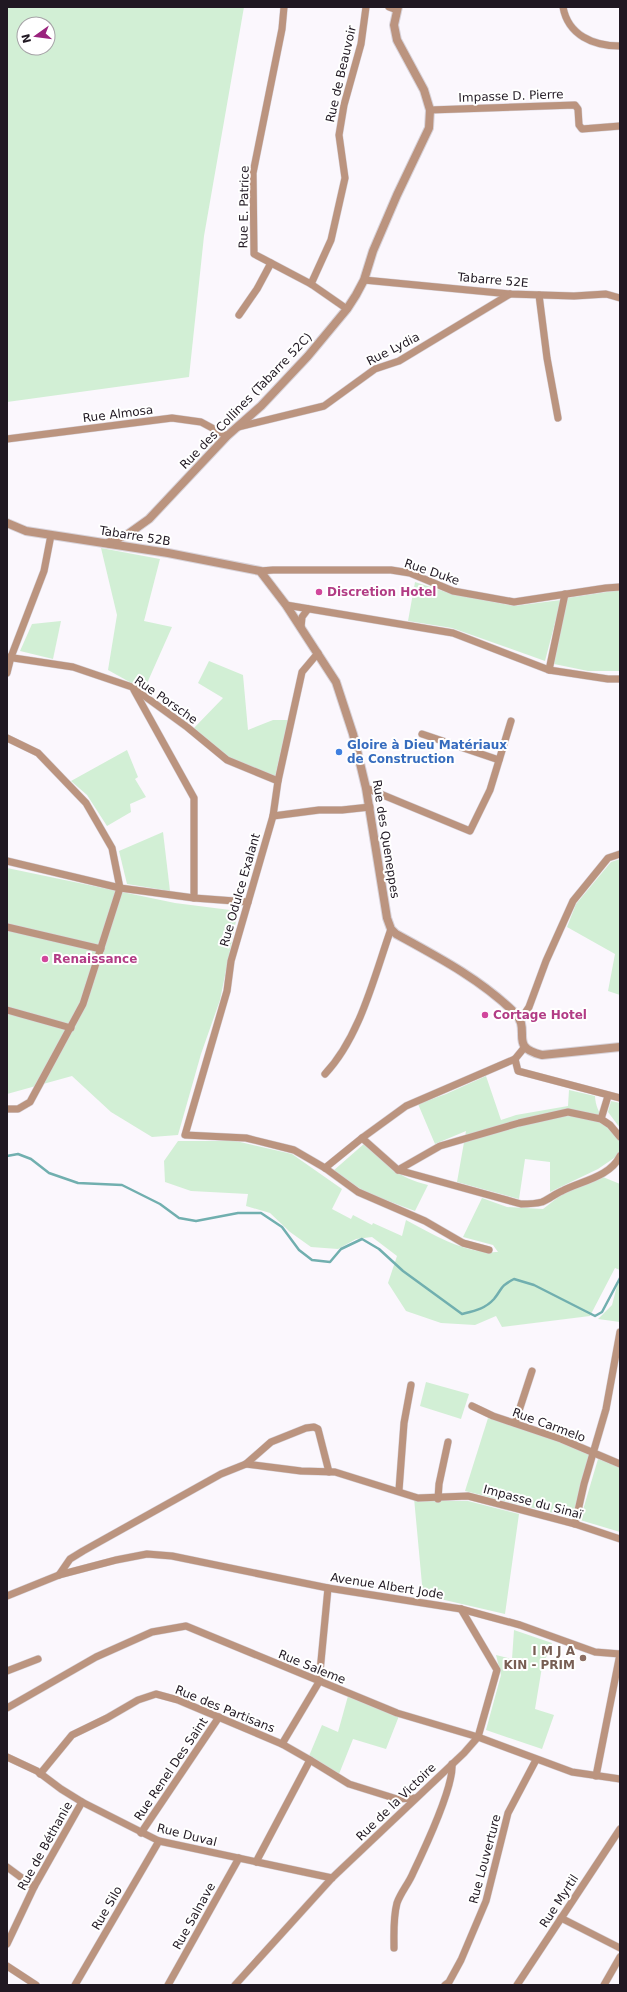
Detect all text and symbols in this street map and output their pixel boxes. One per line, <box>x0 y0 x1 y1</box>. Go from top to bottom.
north arrow <box>16 16 56 56</box>
street label: Rue de Beauvoir <box>323 24 359 124</box>
text: N <box>19 32 34 44</box>
street label: Impasse D. Pierre <box>458 87 564 105</box>
street label: Rue E. Patrice <box>236 165 252 249</box>
street label: Tabarre 52E <box>456 270 529 290</box>
street label: Rue des Collines (Tabarre 52C) <box>177 330 315 472</box>
street label: Rue Lydia <box>364 330 422 368</box>
street label: Rue Almosa <box>82 403 154 425</box>
street label: Tabarre 52B <box>97 523 172 549</box>
street label: Rue Duke <box>403 556 461 588</box>
place label: Discretion Hotel <box>327 585 436 599</box>
marker: Discretion Hotel <box>314 587 324 597</box>
street label: Rue Porsche <box>132 673 200 727</box>
place label: Gloire à Dieu Matériaux de Construction <box>347 738 507 766</box>
marker: Gloire à Dieu Matériaux de Construction <box>334 747 344 757</box>
street label: Rue des Queneppes <box>370 779 402 899</box>
street label: Rue Odulce Exalant <box>217 831 263 948</box>
place label: Renaissance <box>53 952 137 966</box>
marker: Renaissance <box>40 954 50 964</box>
place label: Cortage Hotel <box>493 1008 587 1022</box>
marker: Cortage Hotel <box>480 1010 490 1020</box>
street label: Rue Carmelo <box>511 1405 587 1445</box>
street label: Impasse du Sinaï <box>482 1482 585 1522</box>
street label: Avenue Albert Jode <box>329 1570 445 1602</box>
place label: I M J A KIN - PRIM <box>503 1644 576 1672</box>
street label: Rue Saleme <box>276 1647 348 1687</box>
marker: I M J A KIN - PRIM <box>578 1653 588 1663</box>
street label: Rue des Partisans <box>173 1683 277 1735</box>
street label: Rue Renel Des Saint <box>131 1715 211 1823</box>
street label: Rue de la Victoire <box>353 1760 439 1844</box>
street label: Rue de Béthanie <box>15 1799 75 1893</box>
street label: Rue Louverture <box>466 1813 504 1905</box>
street label: Rue Duval <box>156 1821 218 1849</box>
street label: Rue Myrtil <box>537 1872 581 1930</box>
street label: Rue Salnave <box>170 1880 218 1952</box>
street label: Rue Silo <box>89 1884 125 1932</box>

